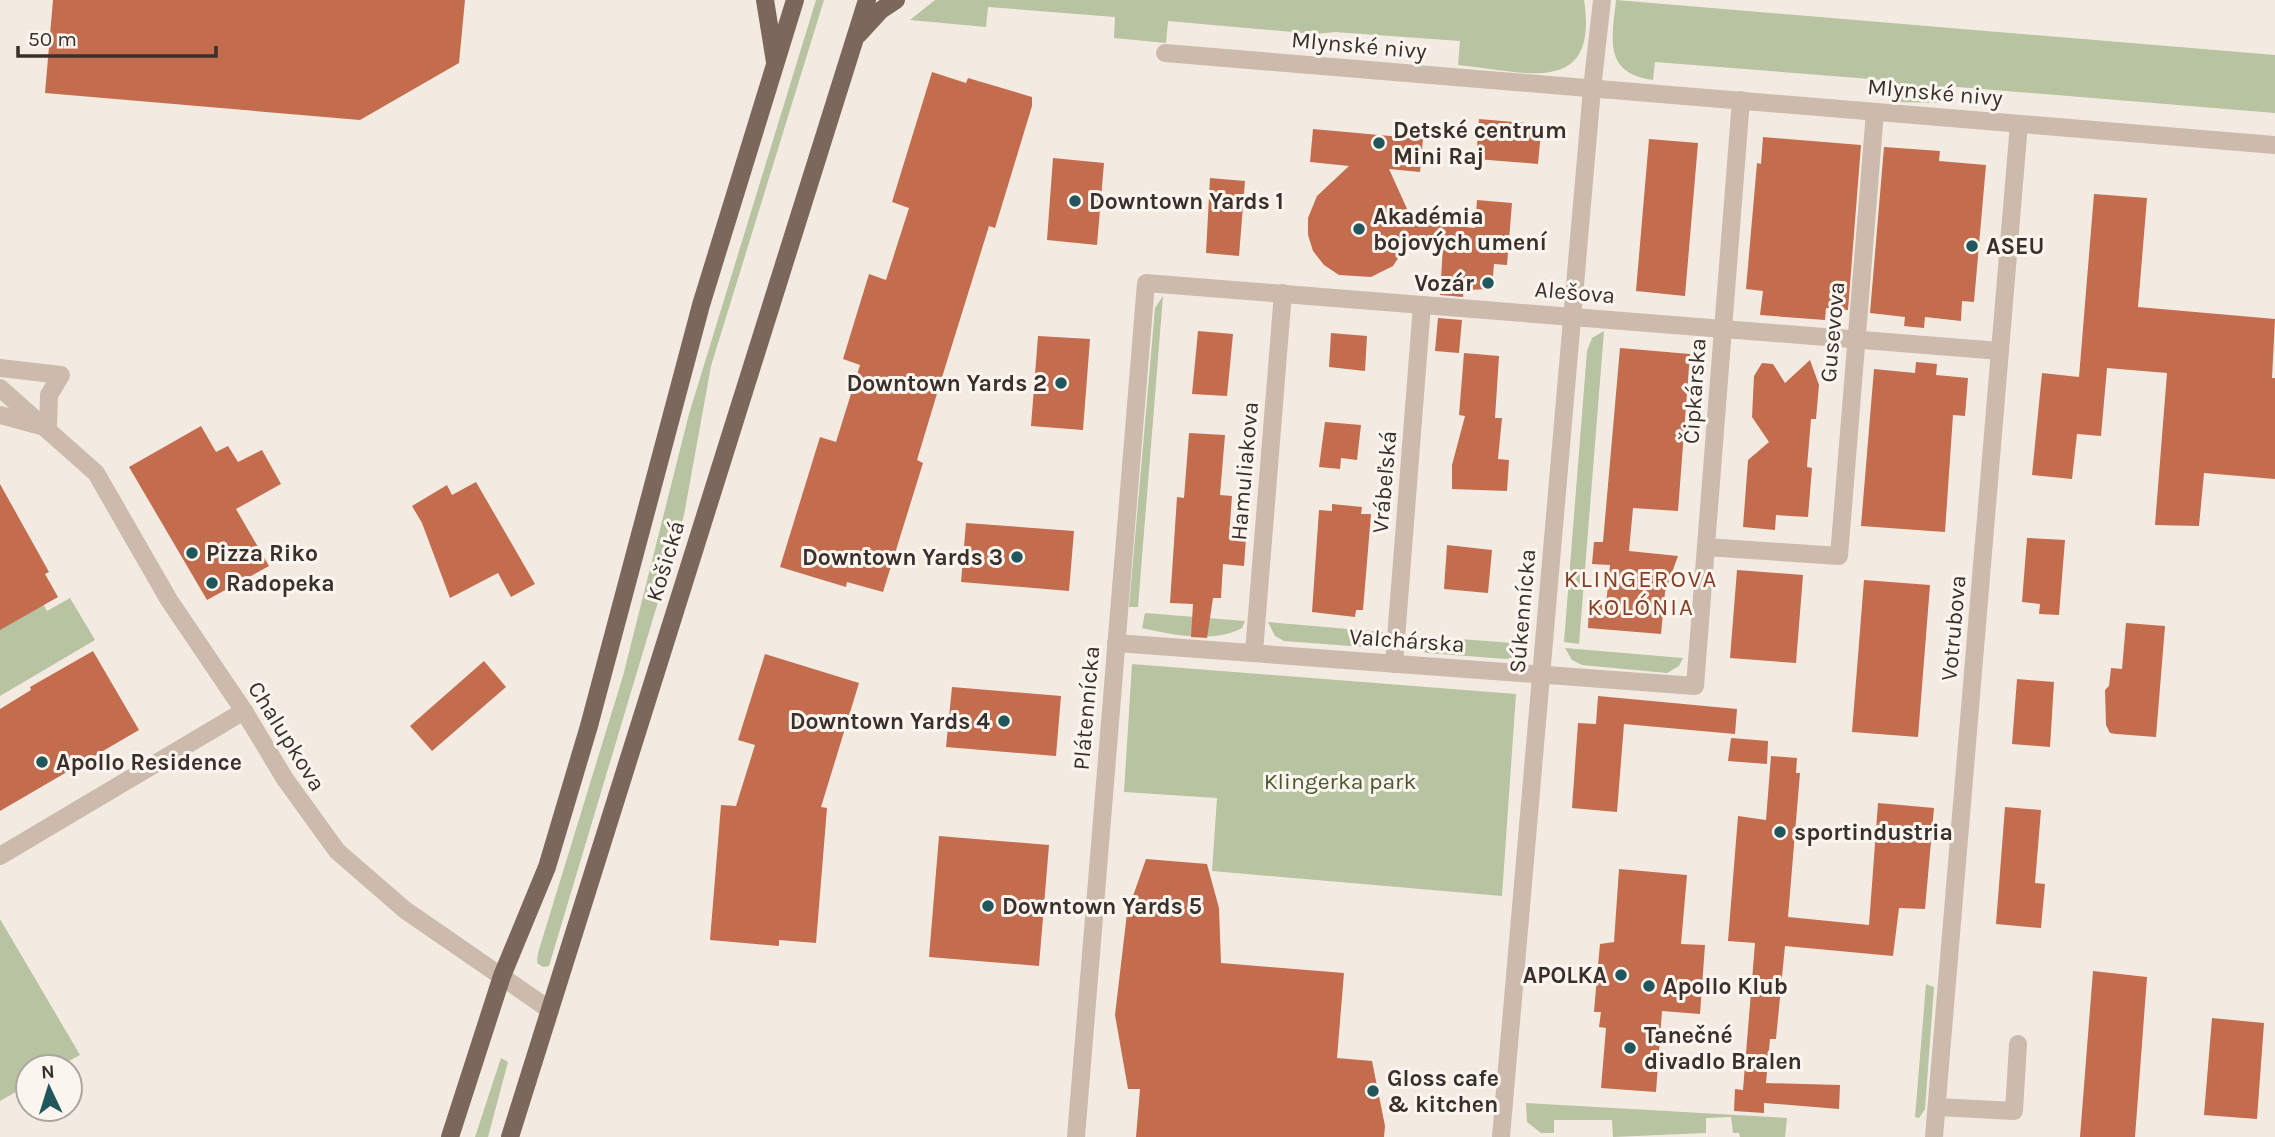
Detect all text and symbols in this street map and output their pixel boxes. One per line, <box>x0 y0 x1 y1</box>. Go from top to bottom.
scale bar <box>18 14 215 58</box>
street label: Mlynské nivy <box>1290 26 1428 65</box>
text: 50 m <box>28 27 77 51</box>
street label: Mlynské nivy <box>1866 73 2004 112</box>
place label: Detské centrum Mini Raj <box>1393 117 1567 170</box>
marker: Detské centrum Mini Raj <box>1371 135 1387 151</box>
place label: Downtown Yards 1 <box>1089 188 1284 215</box>
marker: Downtown Yards 1 <box>1067 193 1083 209</box>
place label: Akadémia bojových umení <box>1373 203 1547 256</box>
marker: Akadémia bojových umení <box>1351 221 1367 237</box>
place label: ASEU <box>1986 233 2044 260</box>
marker: ASEU <box>1964 238 1980 254</box>
place label: Vozár <box>1414 270 1474 297</box>
marker: Vozár <box>1480 275 1496 291</box>
street label: Alešova <box>1534 276 1616 309</box>
street label: Gusevova <box>1815 281 1850 384</box>
street label: Čipkárska <box>1677 337 1712 445</box>
place label: Downtown Yards 2 <box>846 370 1047 397</box>
marker: Downtown Yards 2 <box>1053 375 1069 391</box>
street label: Hamuliakova <box>1225 401 1264 542</box>
street label: Vrábeľská <box>1367 429 1402 535</box>
street label: Košická <box>640 518 691 605</box>
place label: Pizza Riko <box>206 540 318 567</box>
place label: Downtown Yards 3 <box>802 544 1003 571</box>
marker: Pizza Riko <box>184 545 200 561</box>
street label: Súkennícka <box>1504 548 1541 674</box>
marker: Downtown Yards 3 <box>1009 549 1025 565</box>
district label: KLINGEROVA KOLÓNIA <box>1564 565 1718 621</box>
place label: Radopeka <box>226 570 335 597</box>
street label: Votrubova <box>1935 574 1972 682</box>
marker: Radopeka <box>204 575 220 591</box>
street label: Valchárska <box>1348 623 1466 658</box>
street label: Plátennícka <box>1068 645 1105 771</box>
street label: Chalupkova <box>242 676 331 796</box>
place label: Downtown Yards 4 <box>790 708 990 735</box>
marker: Downtown Yards 4 <box>996 713 1012 729</box>
place label: Apollo Residence <box>56 749 242 776</box>
marker: Apollo Residence <box>34 754 50 770</box>
park label: Klingerka park <box>1264 768 1416 795</box>
place label: sportindustria <box>1794 819 1953 846</box>
marker: sportindustria <box>1772 824 1788 840</box>
place label: Downtown Yards 5 <box>1002 893 1202 920</box>
marker: Downtown Yards 5 <box>980 898 996 914</box>
place label: APOLKA <box>1523 962 1607 989</box>
marker: APOLKA <box>1613 967 1629 983</box>
place label: Apollo Klub <box>1663 973 1788 1000</box>
marker: Apollo Klub <box>1641 978 1657 994</box>
place label: Tanečné divadlo Bralen <box>1644 1022 1802 1075</box>
marker: Tanečné divadlo Bralen <box>1622 1040 1638 1056</box>
north arrow <box>14 1053 84 1123</box>
text: N <box>40 1061 55 1083</box>
place label: Gloss cafe & kitchen <box>1387 1065 1499 1118</box>
marker: Gloss cafe & kitchen <box>1365 1083 1381 1099</box>

